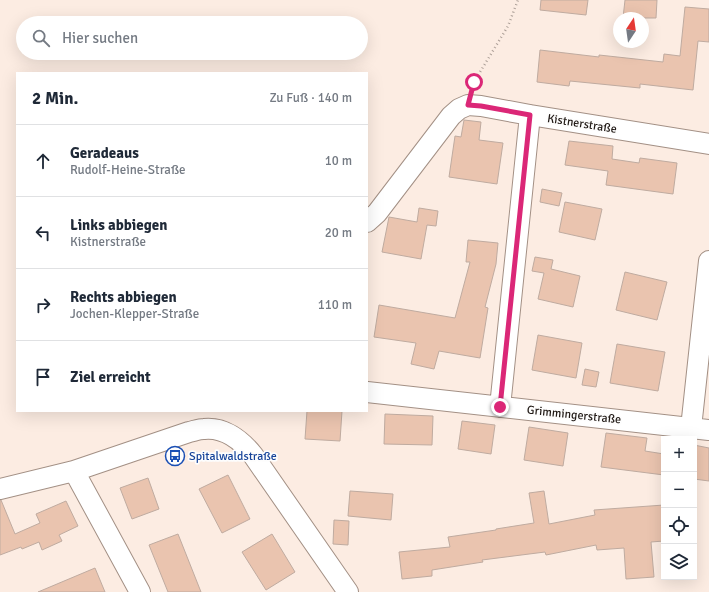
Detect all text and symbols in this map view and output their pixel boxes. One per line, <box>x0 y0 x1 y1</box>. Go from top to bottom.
north arrow <box>613 12 649 48</box>
search box <box>16 16 368 60</box>
icon: search <box>30 27 52 49</box>
text: Hier suchen <box>62 29 138 47</box>
route start <box>465 73 483 91</box>
text: 2 Min. <box>32 88 78 109</box>
text: Zu Fuß · 140 m <box>269 90 352 106</box>
street label: Kistnerstraße <box>546 111 618 137</box>
text: Geradeaus <box>70 144 139 162</box>
icon: ahead <box>32 150 54 172</box>
text: 10 m <box>325 153 352 169</box>
text: Rudolf-Heine-Straße <box>70 162 186 178</box>
text: Links abbiegen <box>70 216 167 234</box>
icon: left <box>32 222 54 244</box>
text: 20 m <box>325 225 352 241</box>
text: Kistnerstraße <box>70 234 146 250</box>
text: Rechts abbiegen <box>70 288 177 306</box>
icon: right <box>32 294 54 316</box>
text: 110 m <box>318 297 352 313</box>
text: Jochen-Klepper-Straße <box>70 306 199 322</box>
icon: arrive <box>32 366 54 388</box>
text: Ziel erreicht <box>70 368 151 386</box>
route end <box>491 398 509 416</box>
street label: Grimmingerstraße <box>526 403 622 427</box>
map controls <box>661 436 697 580</box>
button: + <box>661 436 697 472</box>
bus stop icon: Spitalwaldstraße <box>164 445 186 467</box>
place label: Spitalwaldstraße <box>189 449 277 464</box>
button: − <box>661 472 697 508</box>
button: locate <box>661 508 697 544</box>
button: layers <box>661 544 697 580</box>

